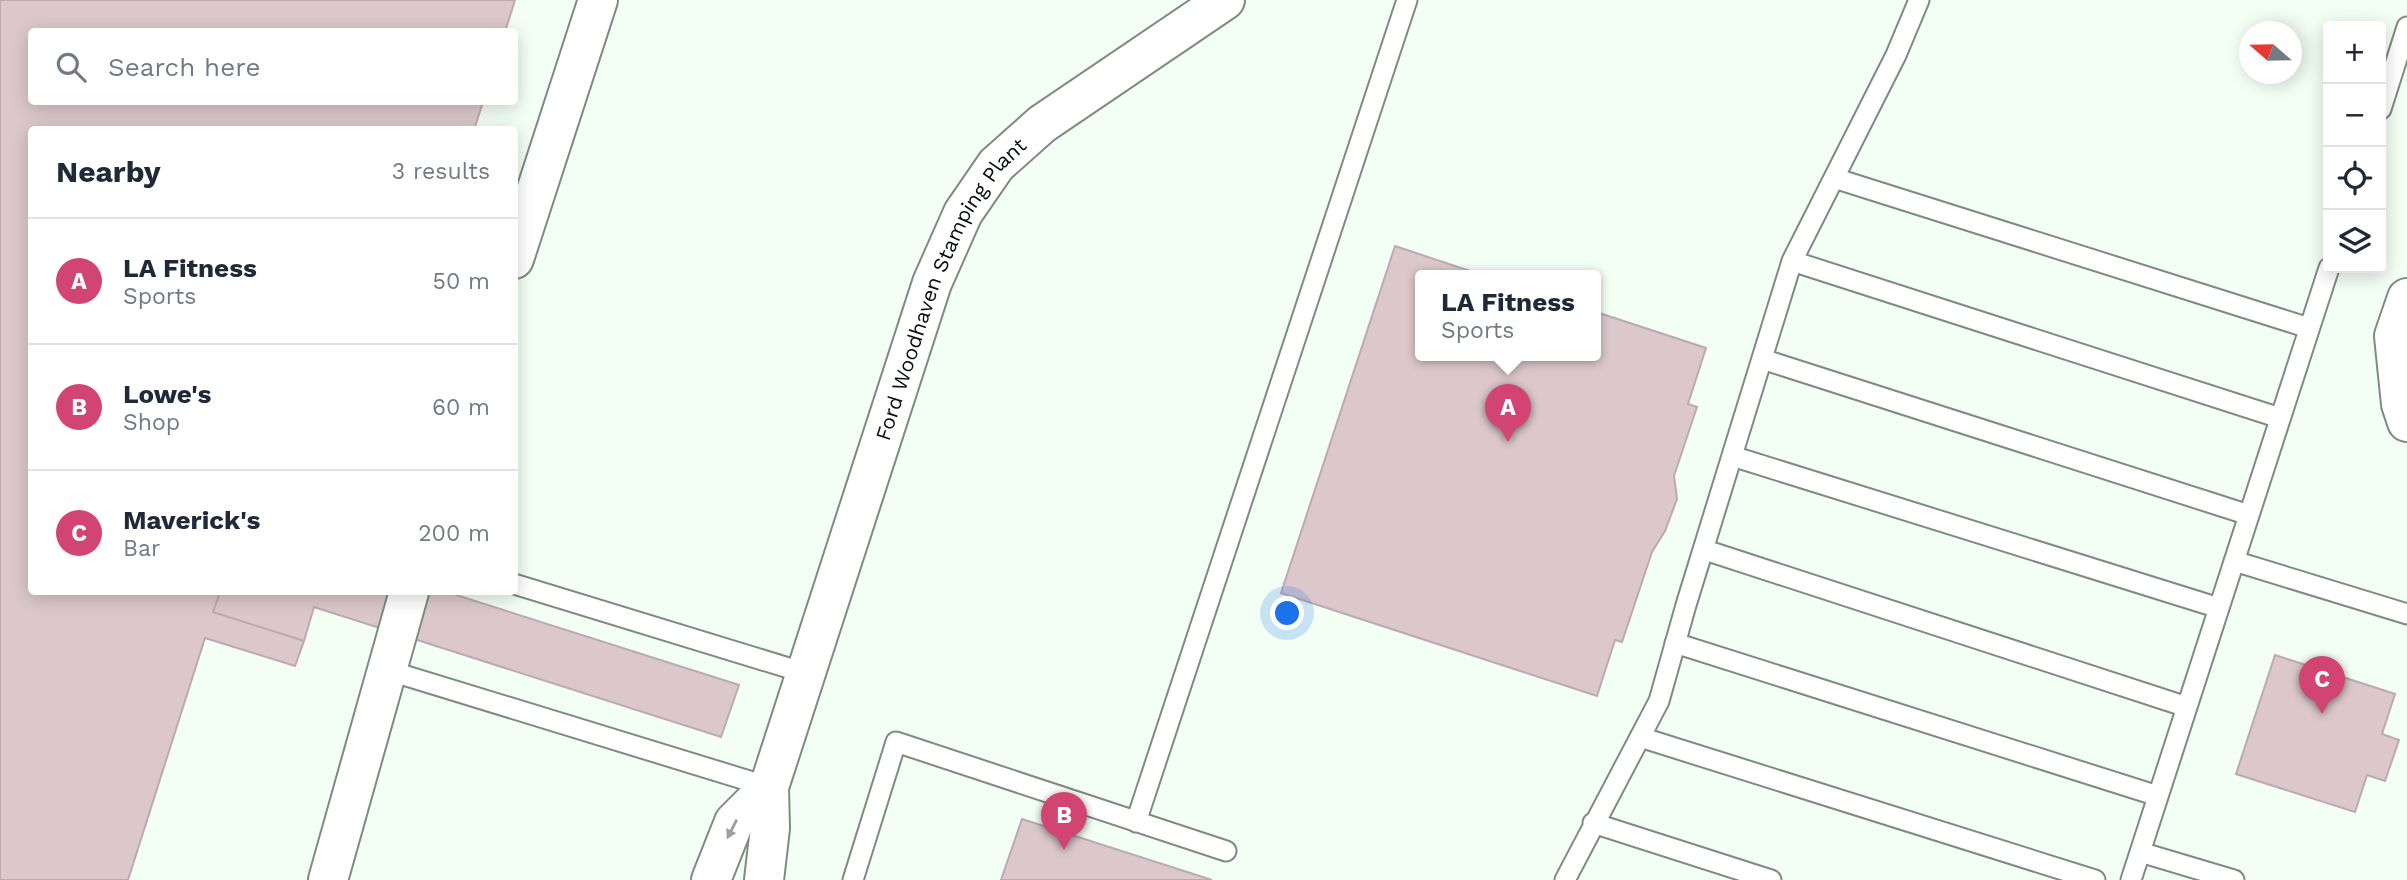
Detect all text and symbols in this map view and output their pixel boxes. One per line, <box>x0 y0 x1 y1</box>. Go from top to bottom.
north arrow <box>2239 21 2302 84</box>
map controls <box>2323 21 2386 273</box>
button: + <box>2323 21 2386 84</box>
search box <box>28 28 518 105</box>
icon: search <box>52 48 90 86</box>
text: Search here <box>108 52 260 82</box>
button: − <box>2323 84 2386 147</box>
street label: Ford Woodhaven Stamping Plant <box>869 132 1031 443</box>
button: locate <box>2323 147 2386 210</box>
text: Nearby <box>56 154 161 189</box>
text: 3 results <box>392 158 490 185</box>
button: layers <box>2323 210 2386 273</box>
text: LA Fitness <box>123 253 257 283</box>
text: A <box>71 268 87 295</box>
text: 50 m <box>433 268 490 295</box>
popup <box>1415 270 1601 361</box>
text: Sports <box>123 283 196 310</box>
text: LA Fitness <box>1441 287 1575 317</box>
text: Sports <box>1441 317 1514 344</box>
text: Lowe's <box>123 379 211 409</box>
pin: A <box>1485 384 1531 442</box>
text: B <box>71 394 87 421</box>
text: 60 m <box>432 394 490 421</box>
text: Shop <box>123 409 180 436</box>
text: Maverick's <box>123 505 260 535</box>
text: C <box>71 520 87 547</box>
text: 200 m <box>418 520 490 547</box>
text: Bar <box>123 535 160 562</box>
your location <box>1270 596 1304 630</box>
pin: C <box>2299 656 2345 714</box>
pin: B <box>1041 792 1087 850</box>
one-way arrow <box>727 819 738 839</box>

